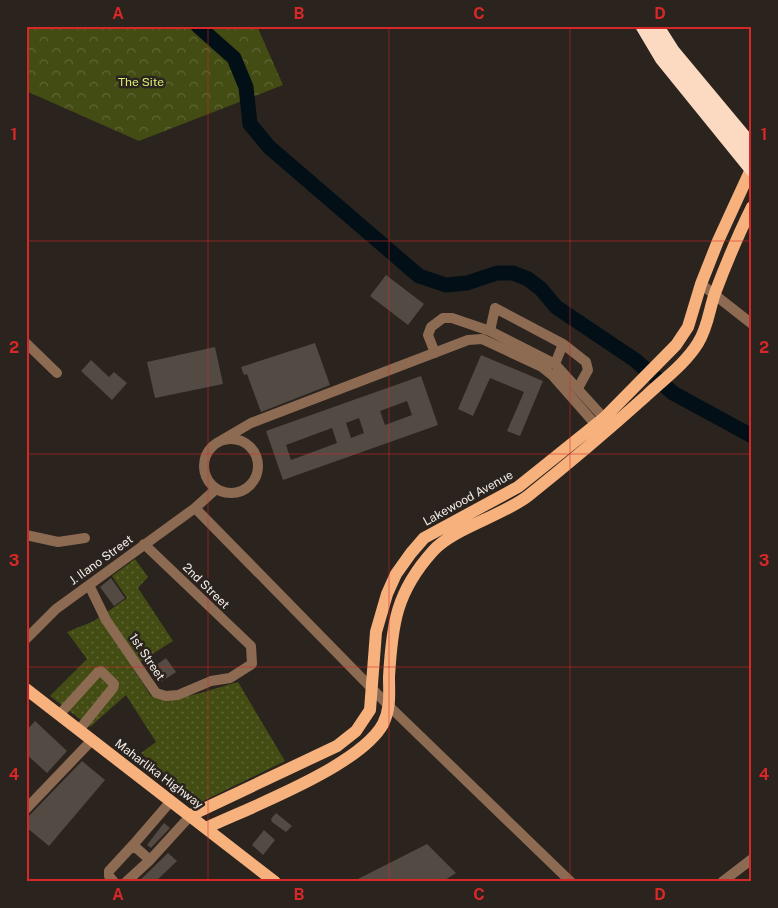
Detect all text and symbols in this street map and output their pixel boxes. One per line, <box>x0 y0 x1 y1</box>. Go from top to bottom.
text: A <box>112 4 124 23</box>
text: B <box>294 4 305 23</box>
text: C <box>473 4 485 23</box>
text: D <box>654 4 666 23</box>
park label: The Site <box>118 75 164 89</box>
text: 1 <box>11 125 17 144</box>
text: 1 <box>761 125 767 144</box>
text: 2 <box>9 338 19 357</box>
text: 2 <box>759 338 769 357</box>
street label: Lakewood Avenue <box>421 467 516 529</box>
street label: J. Ilano Street <box>66 532 136 588</box>
text: 3 <box>9 551 19 570</box>
text: 3 <box>759 551 769 570</box>
street label: 2nd Street <box>180 560 232 612</box>
street label: 1st Street <box>126 631 168 683</box>
street label: Maharlika Highway <box>112 736 206 812</box>
text: 4 <box>9 765 20 784</box>
text: 4 <box>759 765 770 784</box>
text: A <box>112 885 124 904</box>
text: B <box>294 885 305 904</box>
text: C <box>473 885 485 904</box>
text: D <box>654 885 666 904</box>

